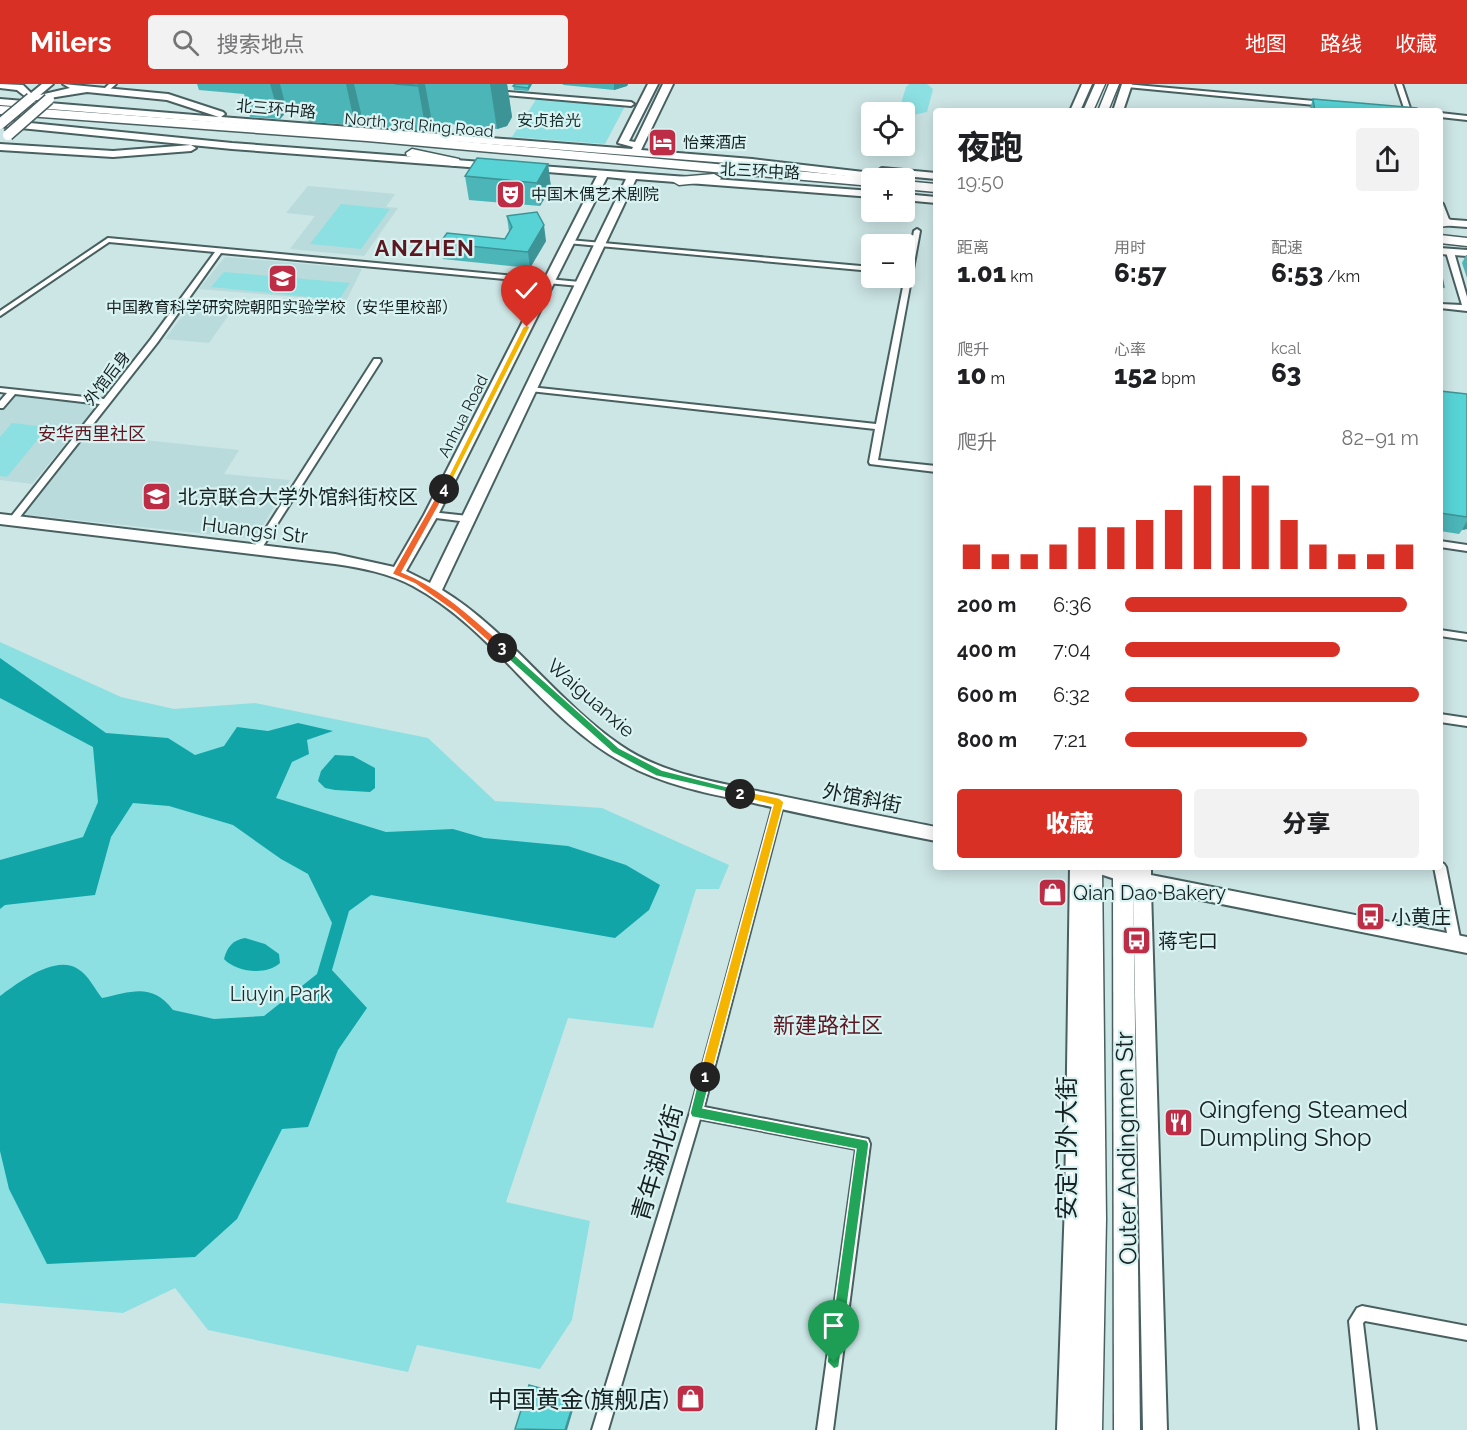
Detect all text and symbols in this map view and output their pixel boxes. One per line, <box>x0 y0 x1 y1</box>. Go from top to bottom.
search box <box>148 15 568 69</box>
text: Milers <box>30 26 112 59</box>
icon: search <box>169 26 202 59</box>
text: 搜索地点 <box>217 31 305 57</box>
text: 地图 <box>1245 31 1287 56</box>
text: 路线 <box>1320 31 1362 56</box>
text: 收藏 <box>1395 31 1437 56</box>
street label: 北三环中路 <box>235 96 317 122</box>
map controls <box>861 102 915 288</box>
button: locate <box>861 102 915 156</box>
street label: North 3rd Ring Road <box>344 109 494 141</box>
park label: 安贞拾光 <box>517 111 581 130</box>
hotel icon: 怡莱酒店 <box>646 126 678 158</box>
text: 夜跑 <box>957 128 1023 167</box>
button: share <box>1356 128 1419 191</box>
place label: 怡莱酒店 <box>683 133 747 152</box>
street label: 北三环中路 <box>720 159 800 183</box>
button: + <box>861 168 915 222</box>
text: 19:50 <box>957 170 1004 194</box>
theatre icon: 中国木偶艺术剧院 <box>494 178 526 210</box>
place label: 中国木偶艺术剧院 <box>531 185 659 204</box>
button: − <box>861 234 915 288</box>
district label: ANZHEN <box>375 235 475 261</box>
text: 距离 <box>957 238 989 257</box>
text: 用时 <box>1114 238 1146 257</box>
text: 配速 <box>1271 238 1303 257</box>
text: 1.01 <box>957 258 1006 288</box>
text: 6:57 <box>1114 258 1166 288</box>
text: 6:53 <box>1271 258 1323 288</box>
school or university icon: 中国教育科学研究院朝阳实验学校（安华里校部） <box>266 263 298 295</box>
pin <box>501 265 552 327</box>
text: km <box>1006 267 1033 286</box>
text: /km <box>1323 267 1360 286</box>
icon: check <box>510 274 543 307</box>
place label: 中国教育科学研究院朝阳实验学校（安华里校部） <box>106 298 458 317</box>
text: kcal <box>1271 339 1301 358</box>
text: 爬升 <box>957 340 989 359</box>
text: 心率 <box>1114 340 1146 359</box>
street label: 外馆后身 <box>80 347 134 409</box>
text: 63 <box>1271 358 1301 388</box>
text: 10 <box>957 360 986 390</box>
text: 152 <box>1114 360 1157 390</box>
text: m <box>986 369 1005 388</box>
text: bpm <box>1157 369 1196 388</box>
street label: Anhua Road <box>434 371 492 460</box>
district label: 安华西里社区 <box>38 423 146 444</box>
text: 82–91 m <box>1342 426 1419 450</box>
text: 爬升 <box>957 430 997 454</box>
pin: 4 <box>429 474 459 504</box>
text: 4 <box>439 479 449 498</box>
school or university icon: 北京联合大学外馆斜街校区 <box>141 481 173 513</box>
place label: 北京联合大学外馆斜街校区 <box>178 485 418 509</box>
street label: Huangsi Str <box>201 512 309 548</box>
text: 200 m <box>957 593 1016 617</box>
text: 6:36 <box>1053 593 1092 617</box>
pin: 3 <box>487 633 517 663</box>
text: 3 <box>498 638 506 657</box>
text: 400 m <box>957 638 1016 662</box>
text: 7:04 <box>1053 638 1091 662</box>
street label: Waiguanxie <box>542 653 640 743</box>
text: 600 m <box>957 683 1017 707</box>
text: 6:32 <box>1053 683 1090 707</box>
text: 800 m <box>957 728 1017 752</box>
text: 7:21 <box>1053 728 1086 752</box>
pin: 2 <box>725 779 755 809</box>
street label: 外馆斜街 <box>820 779 904 817</box>
text: 2 <box>735 784 745 803</box>
button: 收藏 <box>957 789 1182 858</box>
button: 分享 <box>1194 789 1419 858</box>
shop icon: Qian Dao Bakery <box>1036 877 1068 909</box>
place label: Qian Dao Bakery <box>1073 881 1226 905</box>
bus stop icon: 小黄庄 <box>1354 901 1386 933</box>
place label: 小黄庄 <box>1391 905 1451 929</box>
bus stop icon: 蒋宅口 <box>1121 925 1153 957</box>
place label: 蒋宅口 <box>1158 929 1218 953</box>
park label: Liuyin Park <box>230 982 331 1006</box>
district label: 新建路社区 <box>773 1012 883 1038</box>
street label: Outer Andingmen Str <box>1109 1030 1143 1265</box>
pin: 1 <box>690 1062 720 1092</box>
text: 1 <box>701 1067 709 1086</box>
street label: 安定门外大街 <box>1052 1076 1081 1220</box>
place label: Qingfeng Steamed Dumpling Shop <box>1199 1095 1408 1152</box>
street label: 青年湖北街 <box>626 1101 688 1225</box>
restaurant icon: Qingfeng Steamed Dumpling Shop <box>1162 1107 1194 1139</box>
pin <box>808 1300 859 1362</box>
icon: arrive <box>817 1309 850 1342</box>
shop icon: 中国黄金(旗舰店) <box>674 1383 706 1415</box>
place label: 中国黄金(旗舰店) <box>488 1385 669 1414</box>

